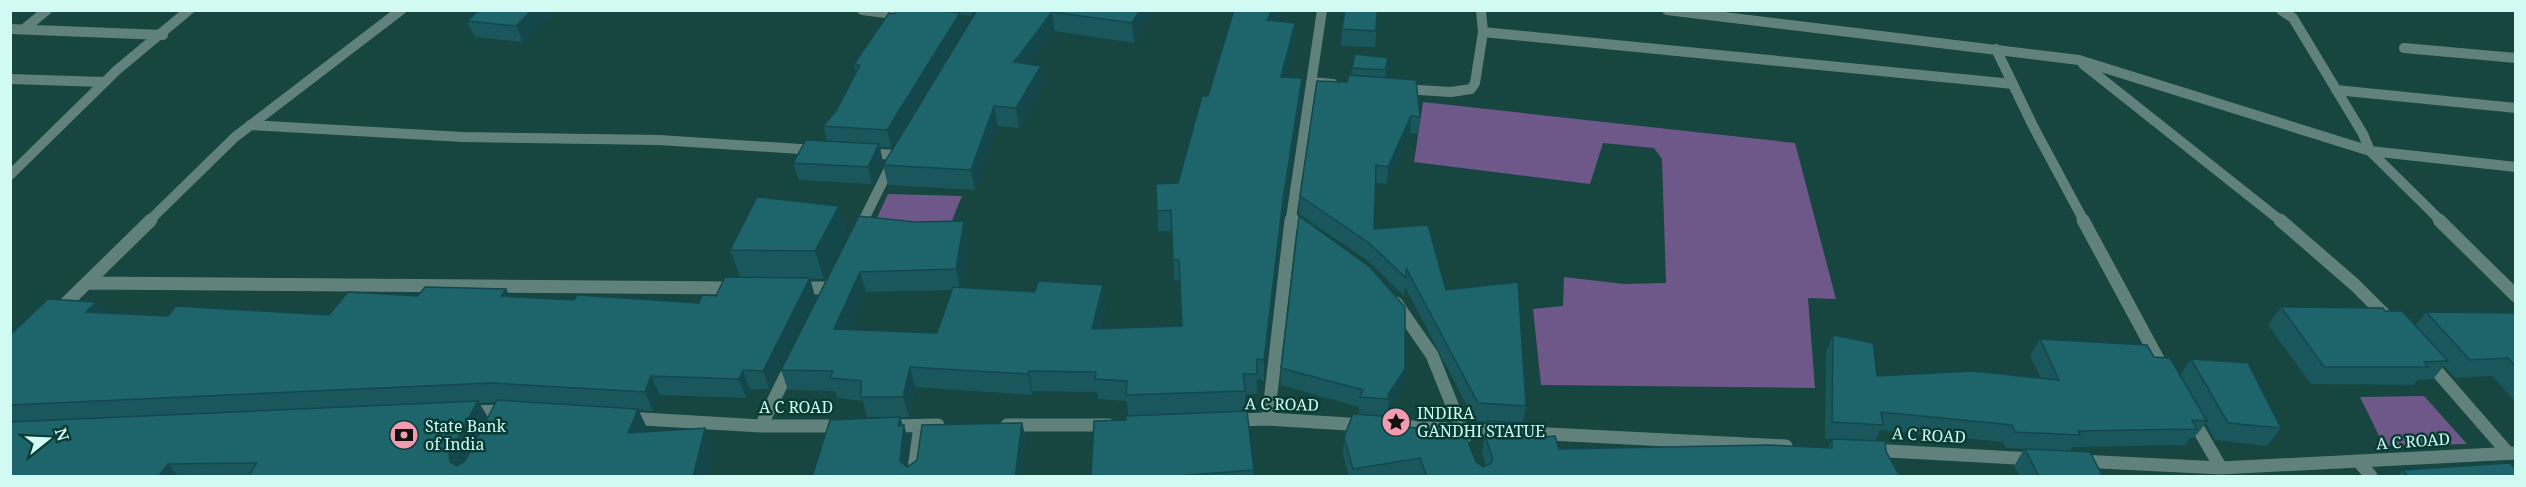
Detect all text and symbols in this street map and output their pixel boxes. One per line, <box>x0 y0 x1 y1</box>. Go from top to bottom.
street label: A C ROAD <box>1245 392 1319 416</box>
street label: A C ROAD <box>759 396 833 418</box>
place label: INDIRA GANDHI STATUE <box>1417 402 1545 442</box>
place icon: INDIRA GANDHI STATUE <box>1380 406 1412 438</box>
north arrow <box>18 409 78 469</box>
place label: State Bank of India <box>425 415 506 455</box>
bank icon: State Bank of India <box>388 419 420 451</box>
street label: A C ROAD <box>1891 422 1967 448</box>
text: N <box>50 425 75 444</box>
street label: A C ROAD <box>2375 427 2451 455</box>

